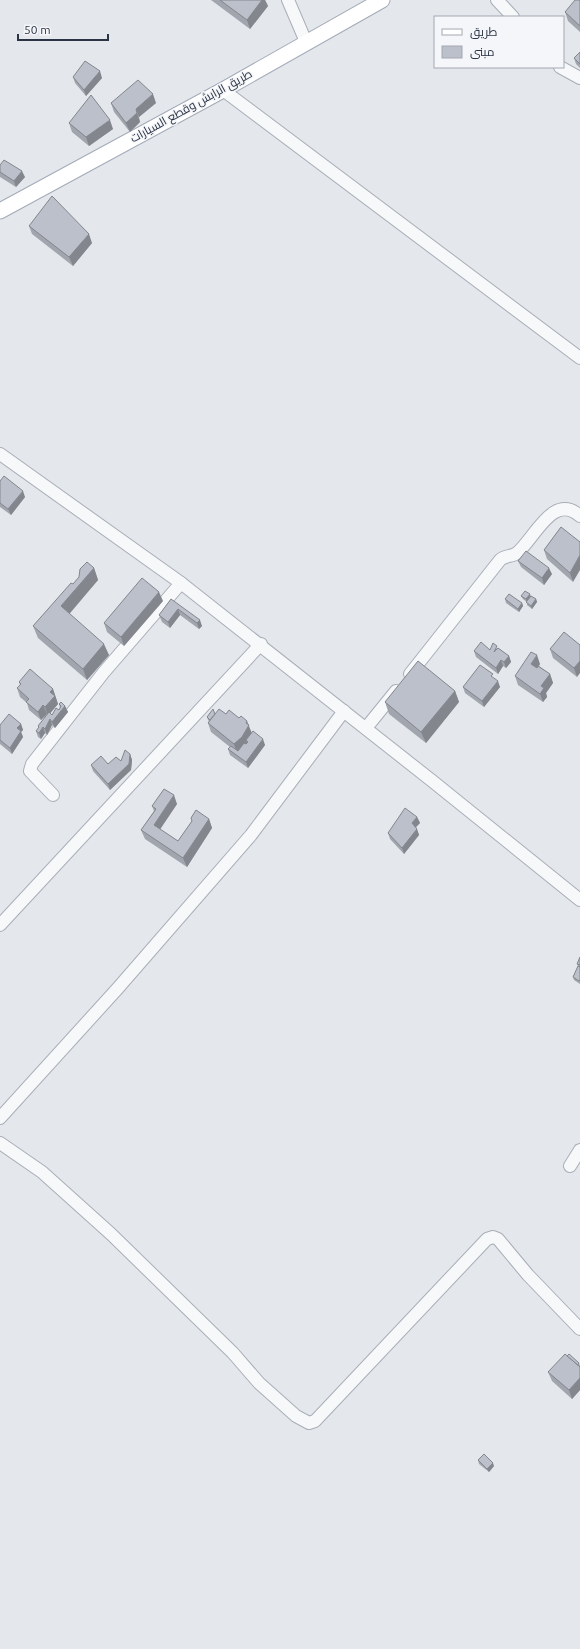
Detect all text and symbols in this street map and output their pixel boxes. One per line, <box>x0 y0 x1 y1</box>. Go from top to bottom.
scale bar <box>18 16 108 42</box>
legend <box>434 16 564 68</box>
text: 50 m <box>24 23 51 36</box>
text: طريق <box>470 25 498 39</box>
text: مبنى <box>470 45 495 59</box>
street label: طريق الرابش وقطع السيارات <box>128 67 255 146</box>

